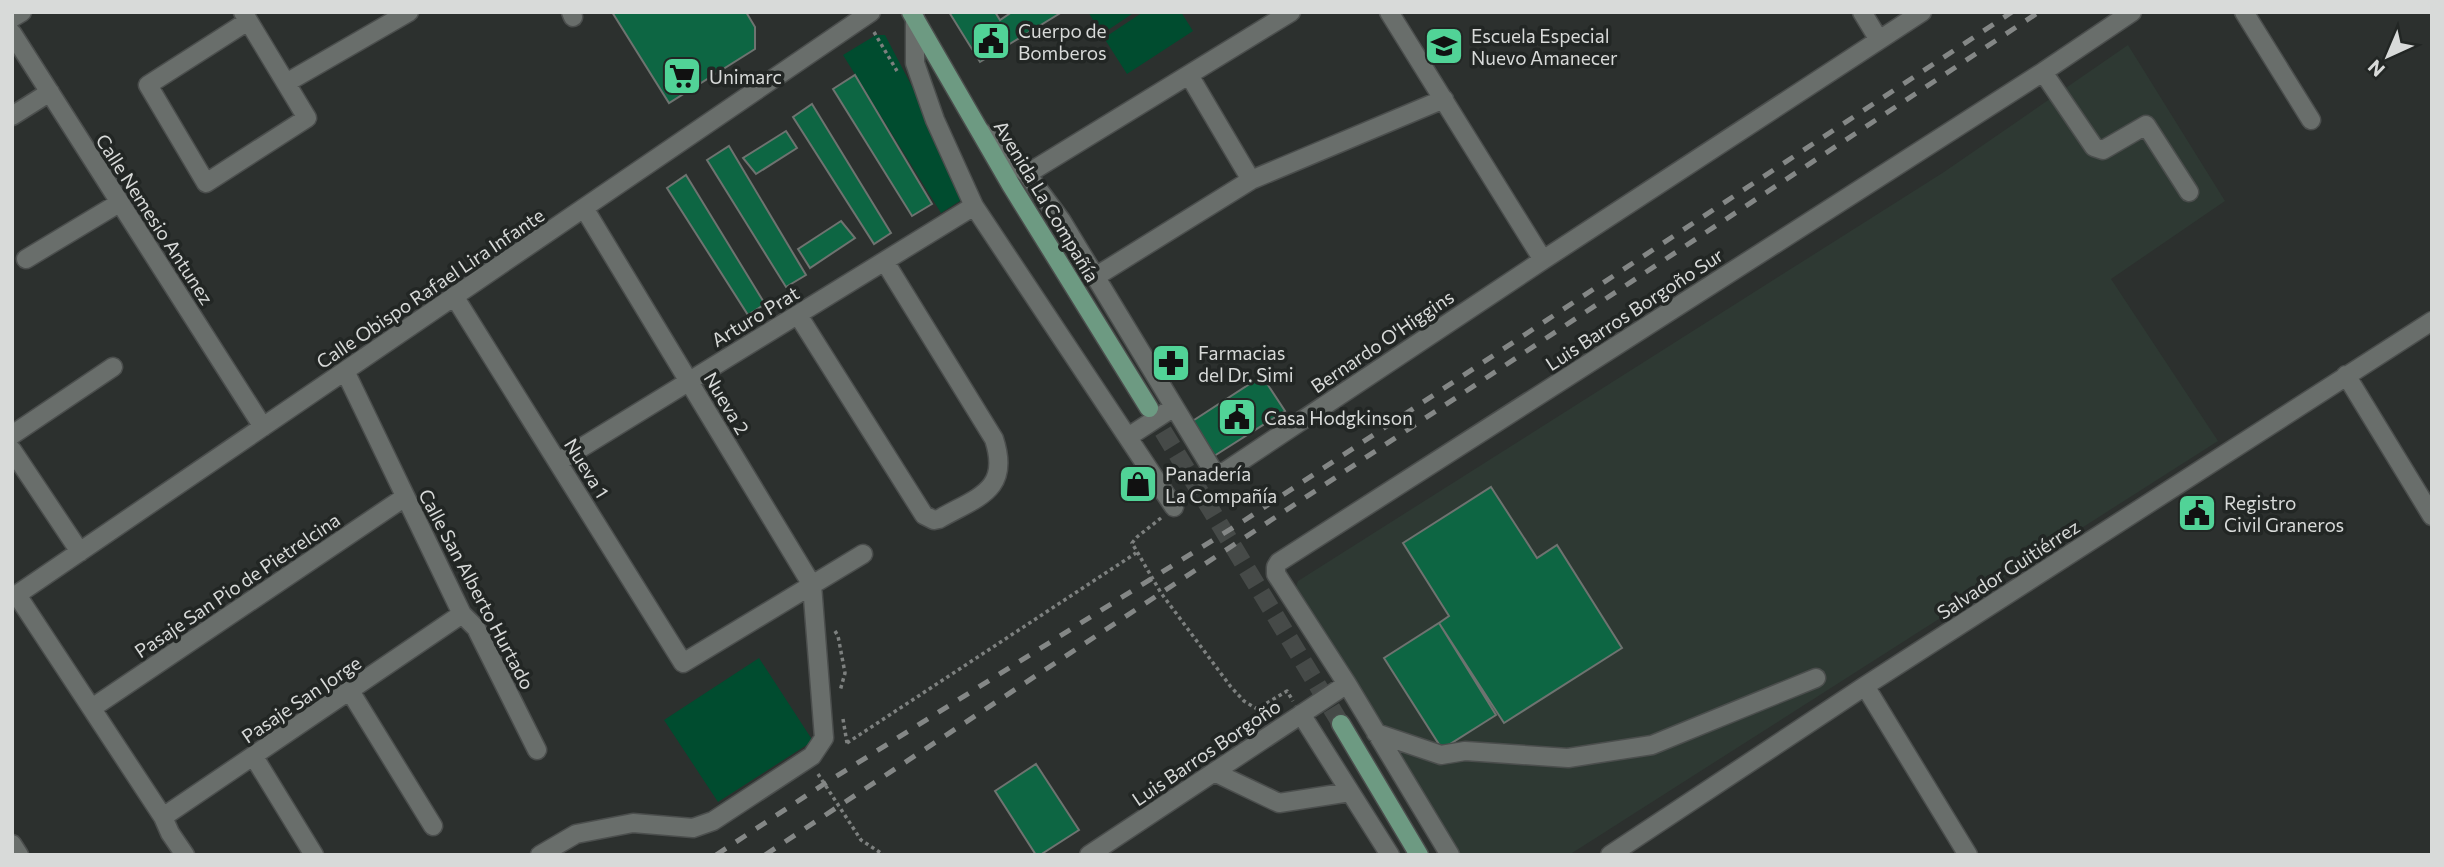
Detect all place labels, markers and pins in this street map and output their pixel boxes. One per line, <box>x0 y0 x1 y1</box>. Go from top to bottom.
place label: Cuerpo de Bomberos <box>1018 19 1107 64</box>
public building icon: Cuerpo de Bomberos <box>970 20 1012 62</box>
place label: Escuela Especial Nuevo Amanecer <box>1471 24 1618 69</box>
school or university icon: Escuela Especial Nuevo Amanecer <box>1423 25 1465 67</box>
supermarket icon: Unimarc <box>661 55 703 97</box>
place label: Unimarc <box>709 65 782 88</box>
place label: Farmacias del Dr. Simi <box>1198 341 1294 386</box>
pharmacy icon: Farmacias del Dr. Simi <box>1150 342 1192 384</box>
public building icon: Casa Hodgkinson <box>1216 396 1258 438</box>
place label: Casa Hodgkinson <box>1264 406 1413 429</box>
place label: Panadería La Compañía <box>1165 462 1277 507</box>
shop icon: Panadería La Compañía <box>1117 463 1159 505</box>
place label: Registro Civil Graneros <box>2224 491 2344 536</box>
public building icon: Registro Civil Graneros <box>2176 492 2218 534</box>

